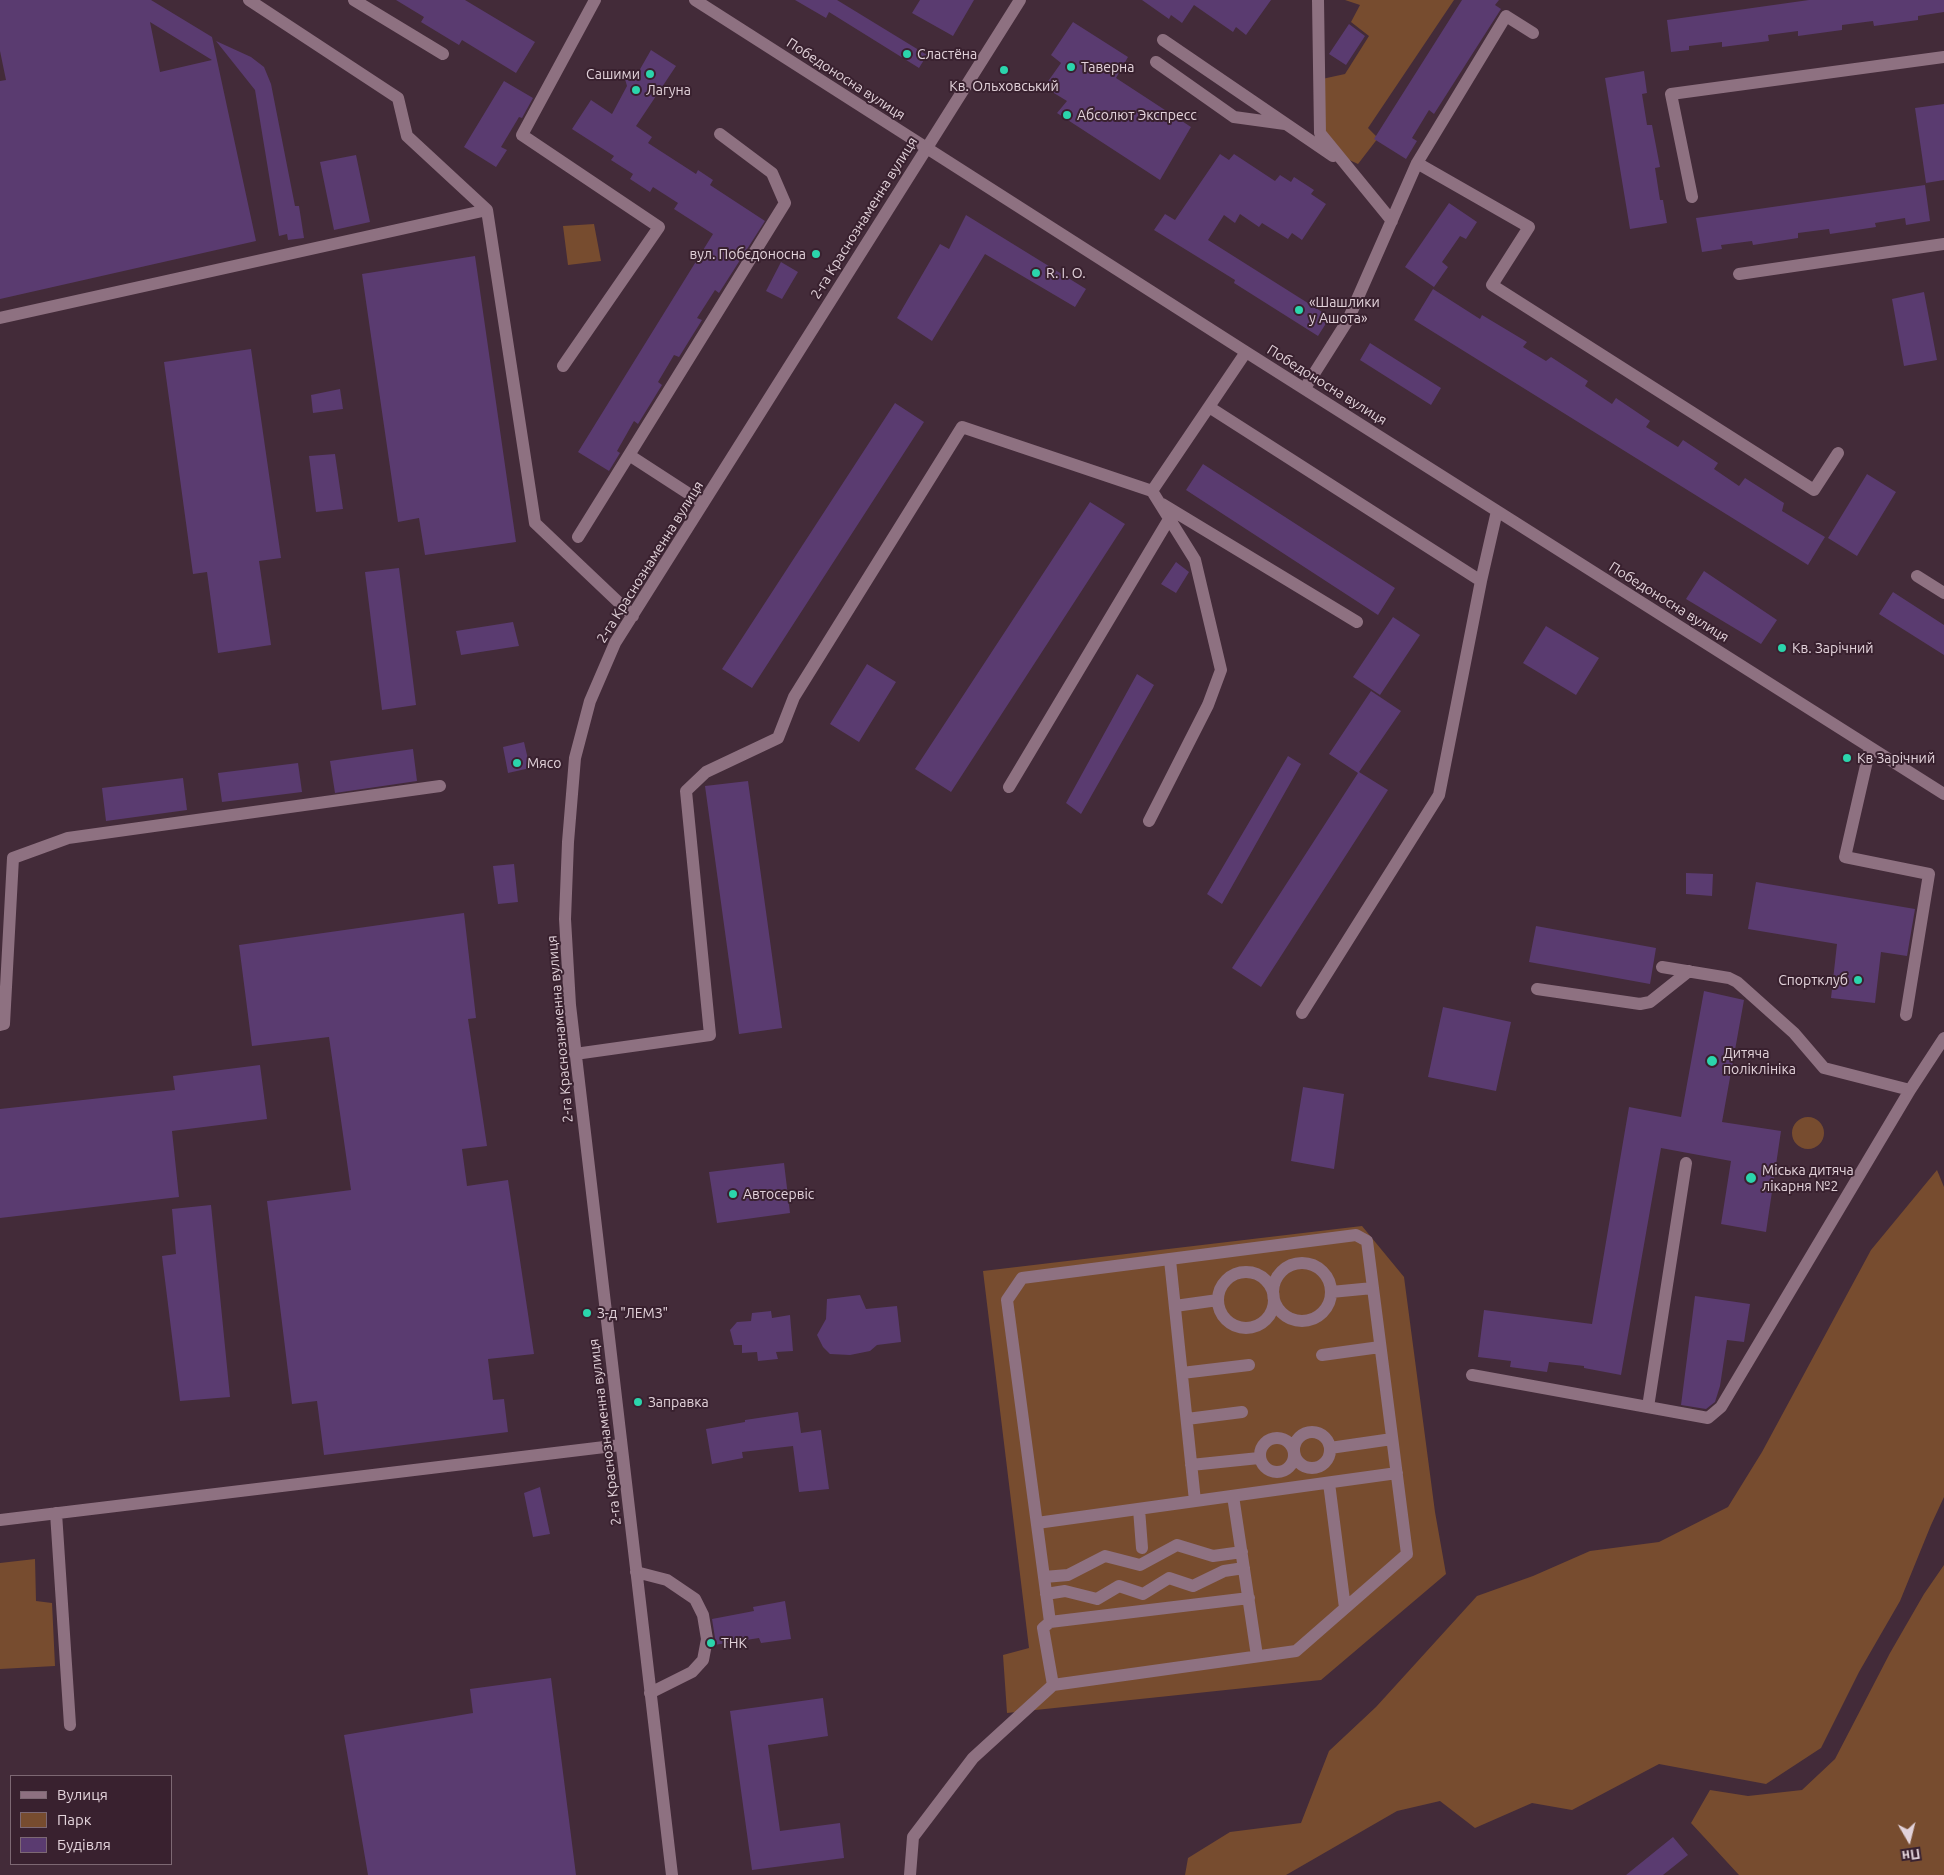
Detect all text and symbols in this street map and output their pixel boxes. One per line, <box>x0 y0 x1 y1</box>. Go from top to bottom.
street label: Победоносна вулиця <box>784 34 908 124</box>
place label: Сластёна <box>917 46 977 62</box>
marker: Сластёна <box>901 48 913 60</box>
place label: Таверна <box>1081 59 1134 75</box>
marker: Таверна <box>1065 61 1077 73</box>
marker: Кв. Ольховський <box>998 64 1010 76</box>
place label: Сашими <box>586 66 640 82</box>
marker: Сашими <box>644 68 656 80</box>
place label: Кв. Ольховський <box>949 78 1059 94</box>
place label: Лагуна <box>646 82 691 98</box>
marker: Лагуна <box>630 84 642 96</box>
place label: Абсолют Экспресс <box>1077 107 1197 123</box>
marker: Абсолют Экспресс <box>1061 109 1073 121</box>
street label: 2-га Краснознаменна вулиця <box>807 134 921 302</box>
place label: вул. Побєдоносна <box>689 246 806 262</box>
marker: вул. Побєдоносна <box>810 248 822 260</box>
place label: R. I. O. <box>1046 265 1086 281</box>
marker: R. I. O. <box>1030 267 1042 279</box>
place label: «Шашлики у Ашота» <box>1309 294 1380 326</box>
marker: «Шашлики у Ашота» <box>1293 304 1305 316</box>
street label: Победоносна вулиця <box>1264 341 1390 429</box>
street label: 2-га Краснознаменна вулиця <box>593 478 707 646</box>
street label: Победоносна вулиця <box>1606 558 1732 646</box>
place label: Кв. Зарічний <box>1792 640 1874 656</box>
marker: Кв. Зарічний <box>1776 642 1788 654</box>
place label: Кв Зарічний <box>1857 750 1935 766</box>
marker: Кв Зарічний <box>1841 752 1853 764</box>
place label: Мясо <box>527 755 561 771</box>
marker: Мясо <box>511 757 523 769</box>
street label: 2-га Краснознаменна вулиця <box>543 935 577 1123</box>
place label: Спортклуб <box>1778 972 1848 988</box>
marker: Спортклуб <box>1852 974 1864 986</box>
place label: Дитяча поліклініка <box>1723 1045 1796 1078</box>
marker: Дитяча поліклініка <box>1705 1054 1719 1068</box>
place label: Міська дитяча лікарня №2 <box>1762 1162 1854 1194</box>
marker: Міська дитяча лікарня №2 <box>1744 1171 1758 1185</box>
place label: Автосервіс <box>743 1186 814 1202</box>
marker: Автосервіс <box>727 1188 739 1200</box>
place label: З-д "ЛЕМЗ" <box>597 1305 668 1321</box>
marker: З-д "ЛЕМЗ" <box>581 1307 593 1319</box>
street label: 2-га Краснознаменна вулиця <box>585 1338 625 1526</box>
place label: Заправка <box>648 1394 709 1410</box>
marker: Заправка <box>632 1396 644 1408</box>
place label: ТНК <box>721 1635 747 1651</box>
marker: ТНК <box>705 1637 717 1649</box>
legend <box>10 1775 172 1865</box>
text: Вулиця <box>57 1786 108 1803</box>
text: Парк <box>57 1811 92 1828</box>
north arrow <box>1884 1815 1934 1865</box>
text: Будівля <box>57 1836 111 1853</box>
text: Пн <box>1901 1846 1921 1864</box>

